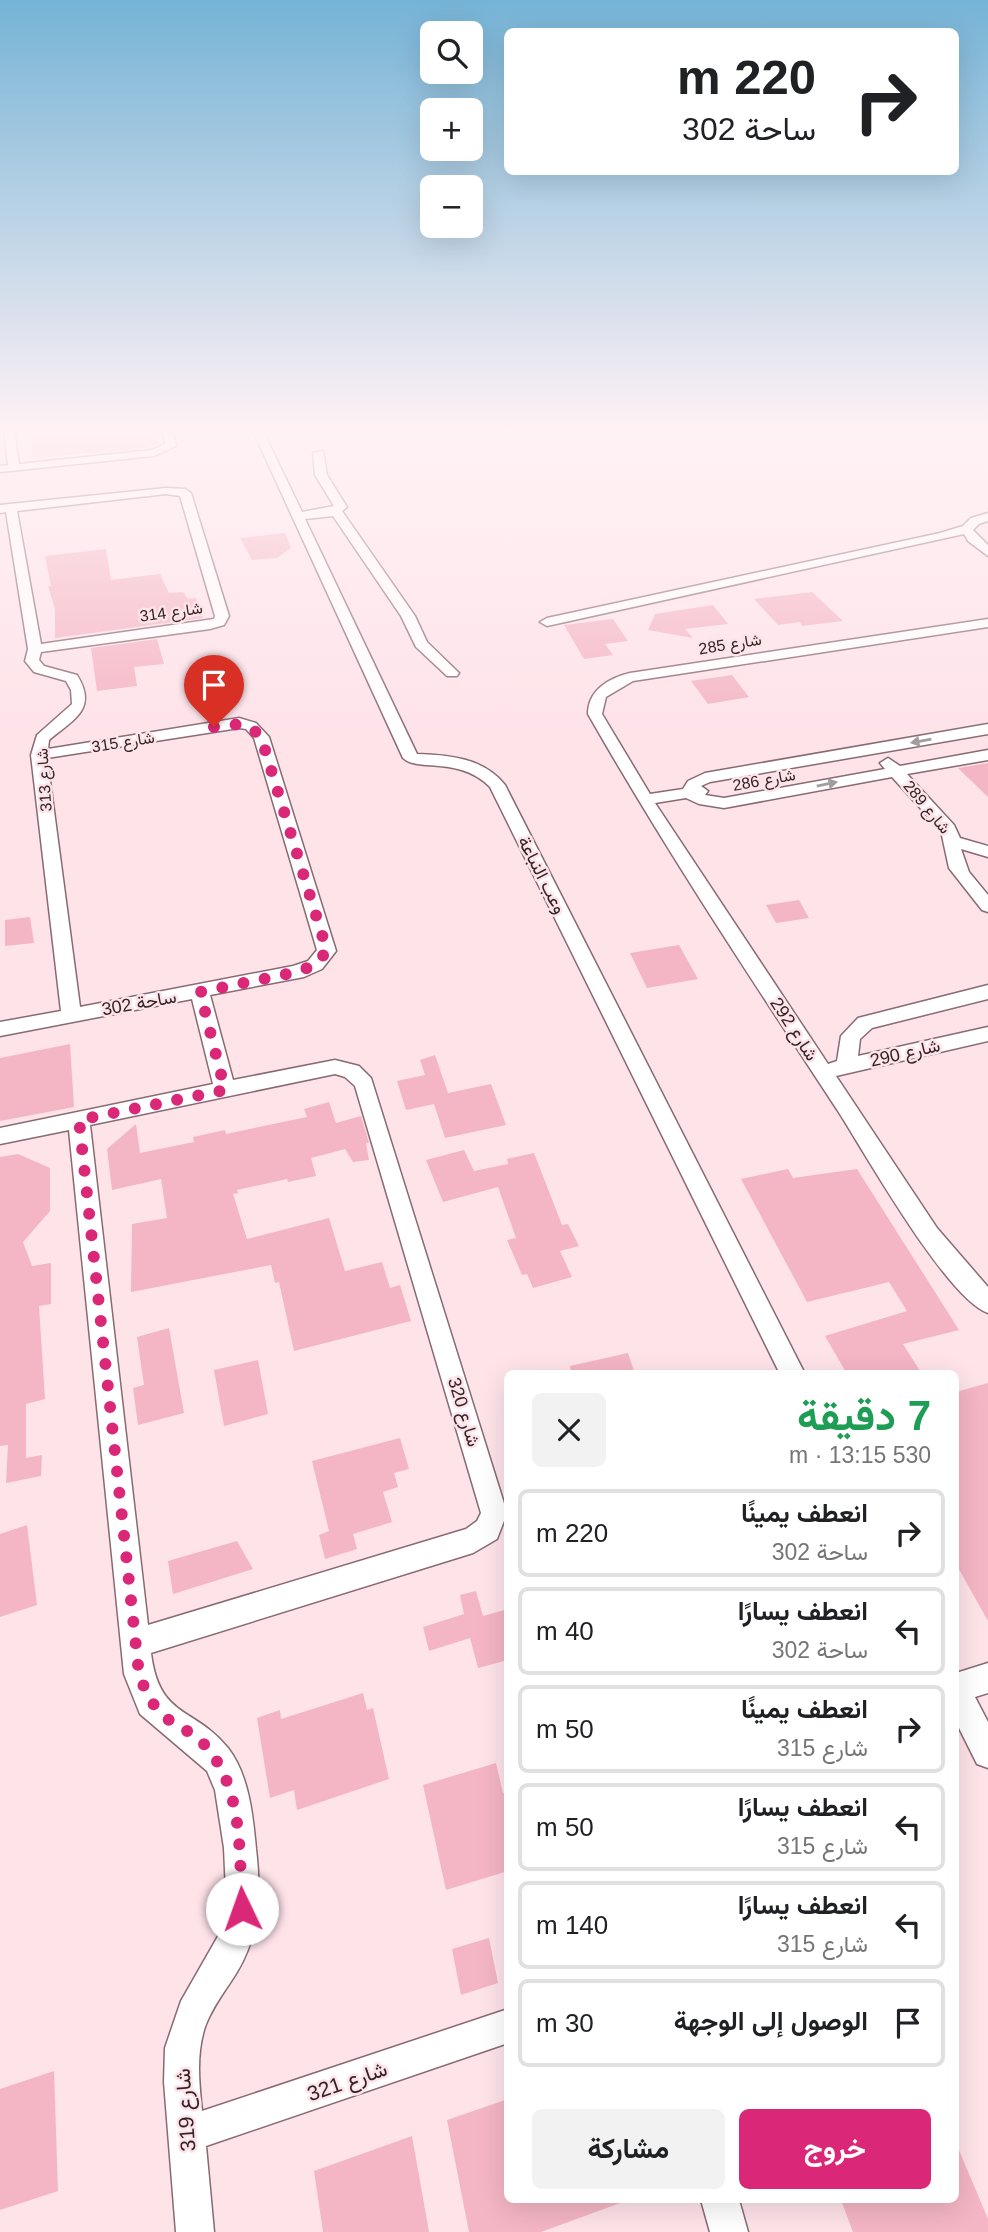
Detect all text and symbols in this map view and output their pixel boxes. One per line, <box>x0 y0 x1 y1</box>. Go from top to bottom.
map controls <box>420 21 483 238</box>
button: search <box>420 21 483 84</box>
text: 220 m <box>677 50 816 104</box>
icon: right <box>840 56 931 147</box>
button: + <box>420 98 483 161</box>
text: ساحة 302 <box>682 111 816 147</box>
button: − <box>420 175 483 238</box>
street label: شارع 314 <box>138 599 204 628</box>
street label: شارع 285 <box>697 631 763 660</box>
pin <box>184 655 244 727</box>
icon: arrive <box>195 666 233 704</box>
street label: شارع 315 <box>90 729 156 758</box>
one-way arrow <box>910 735 932 746</box>
street label: شارع 313 <box>33 748 58 812</box>
street label: شارع 286 <box>731 766 797 797</box>
street label: شارع 289 <box>898 777 954 839</box>
one-way arrow <box>816 778 838 789</box>
street label: وعب النباعة <box>513 833 570 918</box>
street label: ساحة 302 <box>100 987 178 1019</box>
street label: شارع 292 <box>765 994 822 1065</box>
street label: شارع 290 <box>868 1035 942 1073</box>
street label: شارع 320 <box>442 1375 484 1450</box>
text: 7 دقيقة <box>797 1392 931 1439</box>
button: close <box>532 1393 606 1467</box>
text: 530 m · 13:15 <box>789 1442 931 1468</box>
text: انعطف يمينًا <box>741 1498 868 1528</box>
icon: right <box>889 1514 927 1552</box>
text: 220 m <box>536 1518 608 1548</box>
text: ساحة 302 <box>772 1539 868 1565</box>
text: انعطف يسارًا <box>738 1596 868 1626</box>
icon: left <box>889 1612 927 1650</box>
text: 40 m <box>536 1616 594 1646</box>
text: ساحة 302 <box>772 1637 868 1663</box>
text: انعطف يمينًا <box>741 1694 868 1724</box>
icon: right <box>889 1710 927 1748</box>
text: 50 m <box>536 1714 594 1744</box>
text: شارع 315 <box>777 1735 868 1761</box>
text: انعطف يسارًا <box>738 1792 868 1822</box>
icon: left <box>889 1808 927 1846</box>
text: 50 m <box>536 1812 594 1842</box>
text: شارع 315 <box>777 1833 868 1859</box>
position arrow <box>205 1872 279 1946</box>
text: انعطف يسارًا <box>738 1890 868 1920</box>
icon: left <box>889 1906 927 1944</box>
text: 140 m <box>536 1910 608 1940</box>
text: شارع 315 <box>777 1931 868 1957</box>
icon: arrive <box>889 2004 927 2042</box>
text: الوصول إلى الوجهة <box>674 2006 868 2036</box>
text: 30 m <box>536 2008 594 2038</box>
street label: شارع 321 <box>304 2057 391 2108</box>
street label: شارع 319 <box>171 2068 202 2152</box>
button: مشاركة <box>532 2109 725 2189</box>
button: خروج <box>739 2109 931 2189</box>

